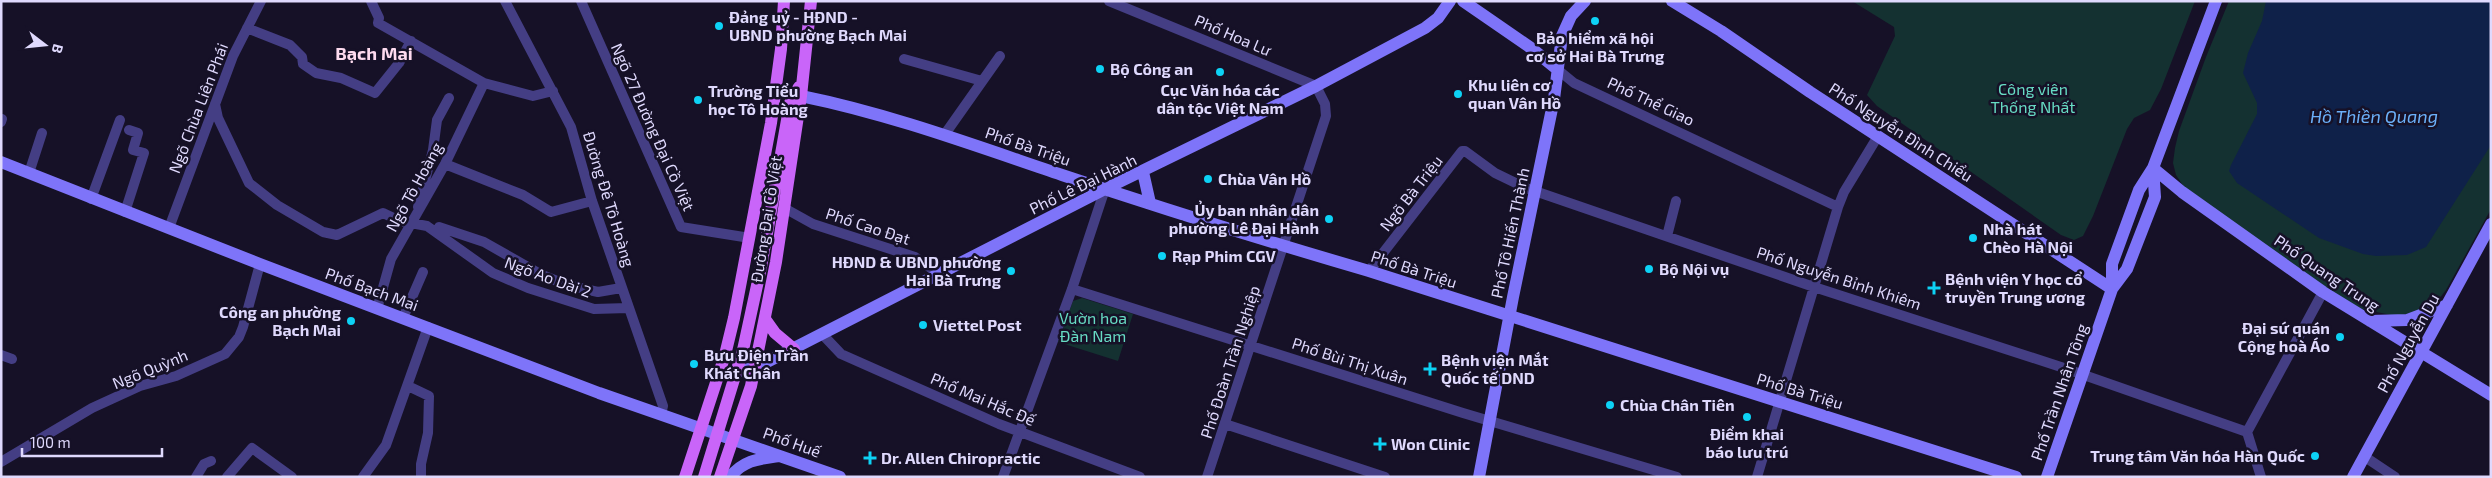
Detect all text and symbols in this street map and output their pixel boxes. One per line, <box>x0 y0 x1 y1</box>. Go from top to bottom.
place label: Đảng uỷ - HĐND - UBND phường Bạch Mai <box>729 7 907 44</box>
street label: Phố Hoa Lư <box>1192 10 1275 59</box>
marker: Bảo hiểm xã hội cơ sở Hai Bà Trưng <box>1589 15 1601 27</box>
north arrow <box>20 20 70 70</box>
marker: Đảng uỷ - HĐND - UBND phường Bạch Mai <box>713 20 725 32</box>
place label: Bảo hiểm xã hội cơ sở Hai Bà Trưng <box>1526 28 1665 65</box>
street label: Ngõ Chùa Liên Phái <box>164 40 231 176</box>
street label: Ngõ 27 Đường Đại Cồ Việt <box>608 40 699 214</box>
text: B <box>49 42 67 55</box>
district label: Bạch Mai <box>335 42 413 64</box>
place label: Bộ Công an <box>1110 59 1193 78</box>
marker: Bộ Công an <box>1094 63 1106 75</box>
marker: Cục Văn hóa các dân tộc Việt Nam <box>1214 66 1226 78</box>
street label: Phố Thể Giao <box>1605 72 1698 129</box>
place label: Khu liên cơ quan Vân Hồ <box>1468 75 1561 112</box>
street label: Phố Nguyễn Đình Chiểu <box>1826 78 1977 185</box>
park label: Công viên Thống Nhất <box>1991 79 2075 116</box>
place label: Cục Văn hóa các dân tộc Việt Nam <box>1156 80 1284 117</box>
place label: Trường Tiểu học Tô Hoàng <box>708 81 809 118</box>
marker: Khu liên cơ quan Vân Hồ <box>1452 88 1464 100</box>
marker: Trường Tiểu học Tô Hoàng <box>692 94 704 106</box>
water label: Hồ Thiền Quang <box>2310 105 2438 127</box>
street label: Phố Bà Triệu <box>983 122 1073 169</box>
street label: Đường Đê Tô Hoàng <box>580 129 639 269</box>
street label: Ngõ Tô Hoàng <box>381 139 446 235</box>
street label: Phố Lê Đại Hành <box>1026 149 1139 218</box>
street label: Ngõ Bà Triệu <box>1375 151 1446 234</box>
street label: Đường Đại Cồ Việt <box>746 154 785 284</box>
street label: Phố Tô Hiến Thành <box>1486 166 1533 300</box>
place label: Chùa Vân Hồ <box>1218 169 1311 188</box>
marker: Chùa Vân Hồ <box>1202 173 1214 185</box>
place label: Ủy ban nhân dân phường Lê Đại Hành <box>1169 200 1319 237</box>
street label: Phố Cao Đạt <box>824 203 913 248</box>
marker: Ủy ban nhân dân phường Lê Đại Hành <box>1323 213 1335 225</box>
place label: Nhà hát Chèo Hà Nội <box>1983 219 2073 256</box>
street label: Phố Quang Trung <box>2270 230 2384 316</box>
marker: Nhà hát Chèo Hà Nội <box>1967 232 1979 244</box>
street label: Phố Nguyễn Bỉnh Khiêm <box>1754 242 1924 313</box>
place label: Rạp Phim CGV <box>1172 246 1277 265</box>
street label: Phố Bà Triệu <box>1369 246 1460 291</box>
marker: Rạp Phim CGV <box>1156 250 1168 262</box>
street label: Ngõ Ao Dài 2 <box>502 252 594 301</box>
place label: HĐND & UBND phường Hai Bà Trưng <box>832 252 1002 289</box>
place label: Bộ Nội vụ <box>1659 259 1729 278</box>
street label: Phố Bạch Mai <box>323 263 421 314</box>
marker: Bộ Nội vụ <box>1643 263 1655 275</box>
marker: HĐND & UBND phường Hai Bà Trưng <box>1005 265 1017 277</box>
place label: Bệnh viện Y học cổ truyền Trung ương <box>1945 269 2086 307</box>
marker: Bệnh viện Y học cổ truyền Trung ương <box>1927 281 1941 295</box>
street label: Phố Đoàn Trần Nghiệp <box>1196 283 1263 441</box>
street label: Phố Nguyễn Du <box>2373 290 2443 396</box>
place label: Công an phường Bạch Mai <box>219 302 342 339</box>
park label: Vườn hoa Đàn Nam <box>1059 308 1127 345</box>
marker: Công an phường Bạch Mai <box>345 315 357 327</box>
place label: Viettel Post <box>933 315 1022 334</box>
place label: Đại sứ quán Cộng hoà Áo <box>2238 318 2330 355</box>
marker: Viettel Post <box>917 319 929 331</box>
street label: Phố Trần Nhân Tông <box>2026 321 2091 463</box>
marker: Đại sứ quán Cộng hoà Áo <box>2334 331 2346 343</box>
street label: Phố Bùi Thị Xuân <box>1290 333 1410 388</box>
street label: Ngõ Quỳnh <box>109 345 191 393</box>
place label: Bưu Điện Trần Khát Chân <box>704 345 809 382</box>
place label: Bệnh viện Mắt Quốc tế DND <box>1441 350 1549 388</box>
marker: Bưu Điện Trần Khát Chân <box>688 358 700 370</box>
marker: Bệnh viện Mắt Quốc tế DND <box>1423 362 1437 376</box>
street label: Phố Mai Hắc Đế <box>928 368 1039 429</box>
street label: Phố Bà Triệu <box>1755 368 1846 413</box>
place label: Chùa Chân Tiên <box>1620 395 1735 414</box>
marker: Chùa Chân Tiên <box>1604 399 1616 411</box>
marker: Điểm khai báo lưu trú <box>1741 411 1753 423</box>
street label: Phố Huế <box>761 422 824 461</box>
place label: Điểm khai báo lưu trú <box>1706 424 1788 461</box>
scale bar <box>22 426 162 458</box>
text: 100 m <box>30 433 71 451</box>
place label: Won Clinic <box>1391 434 1470 453</box>
marker: Won Clinic <box>1373 437 1387 451</box>
place label: Trung tâm Văn hóa Hàn Quốc <box>2090 446 2305 466</box>
place label: Dr. Allen Chiropractic <box>881 448 1040 467</box>
marker: Trung tâm Văn hóa Hàn Quốc <box>2309 450 2321 462</box>
marker: Dr. Allen Chiropractic <box>863 451 877 465</box>

